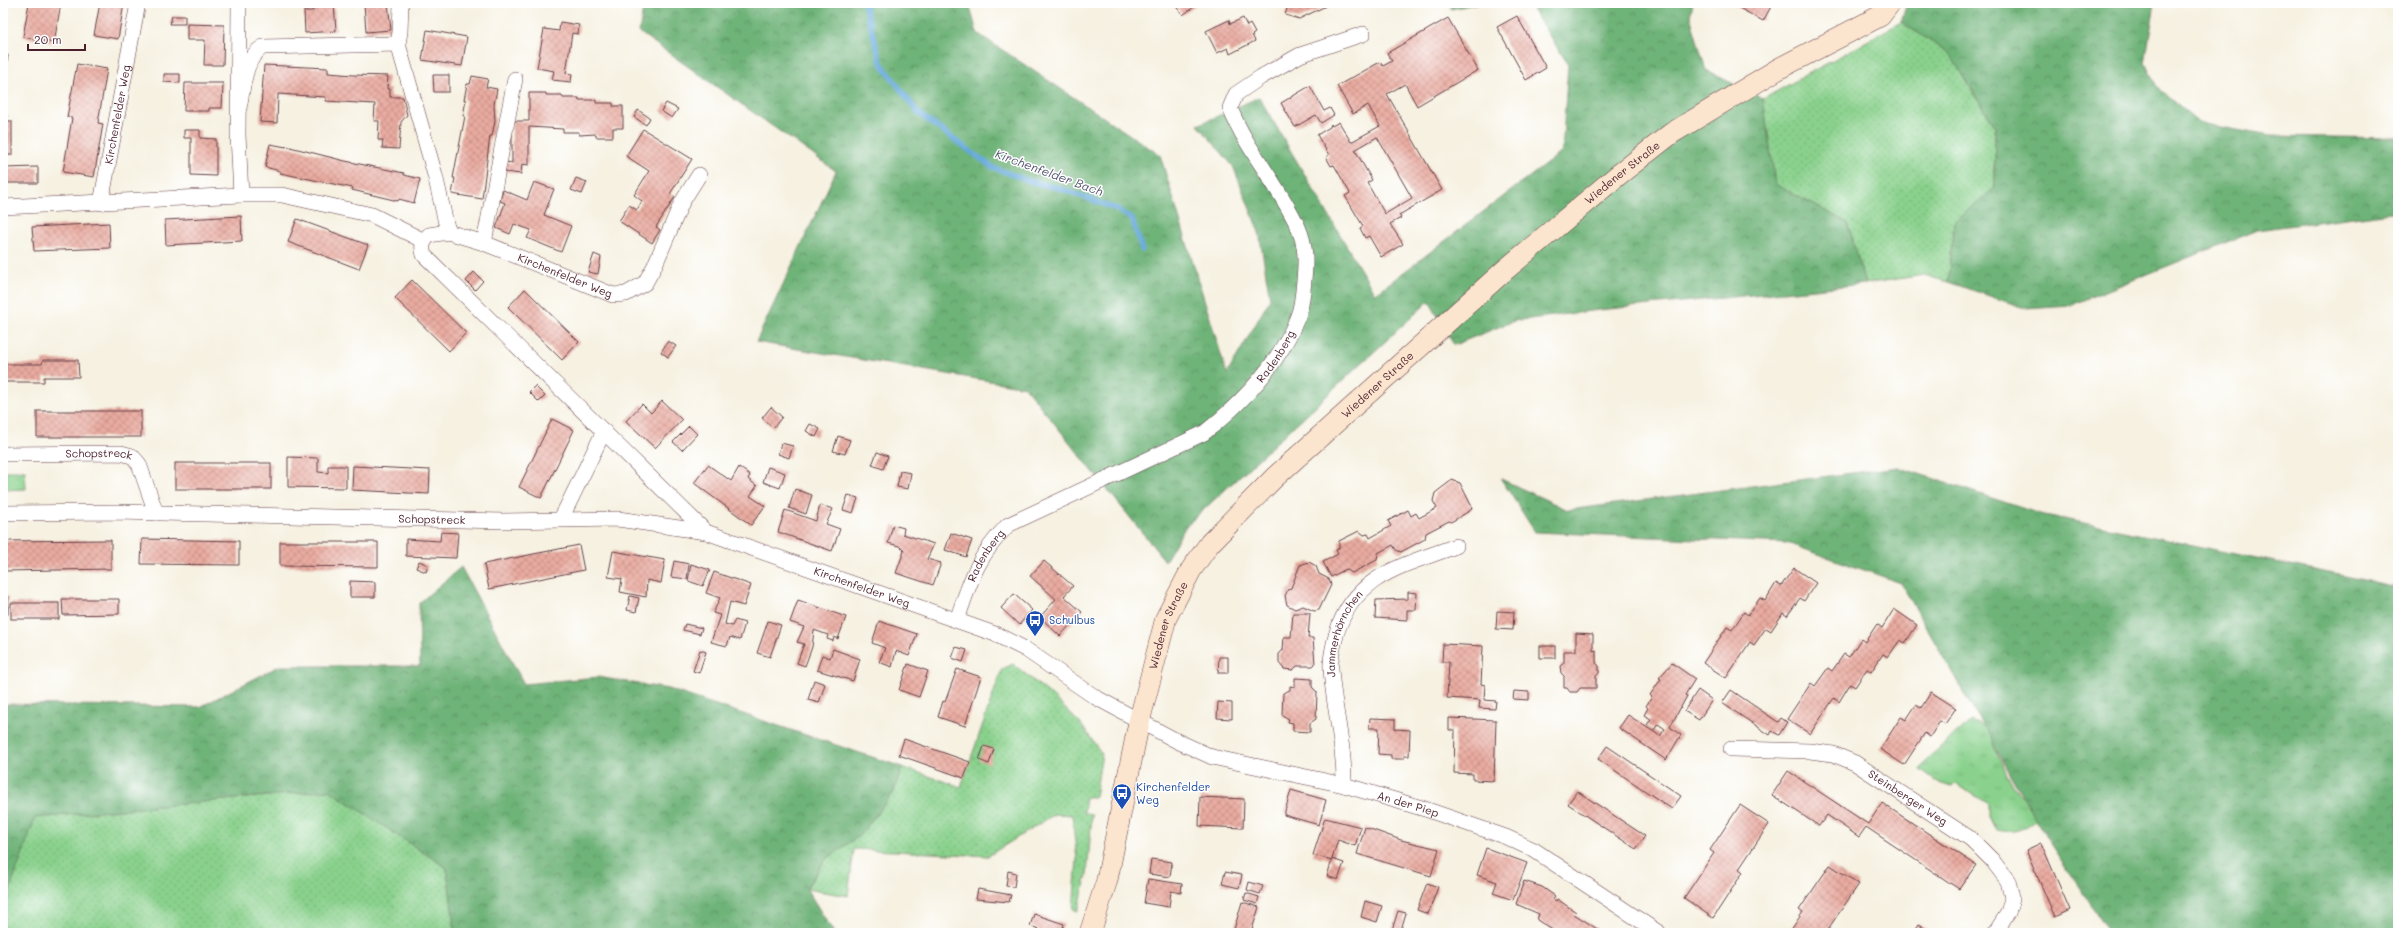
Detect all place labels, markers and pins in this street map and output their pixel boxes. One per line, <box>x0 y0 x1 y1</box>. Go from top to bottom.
bus stop icon: Schulbus <box>1024 609 1046 637</box>
place label: Schulbus <box>1049 612 1095 627</box>
place label: Kirchenfelder Weg <box>1136 779 1210 807</box>
bus stop icon: Kirchenfelder Weg <box>1111 782 1133 810</box>

